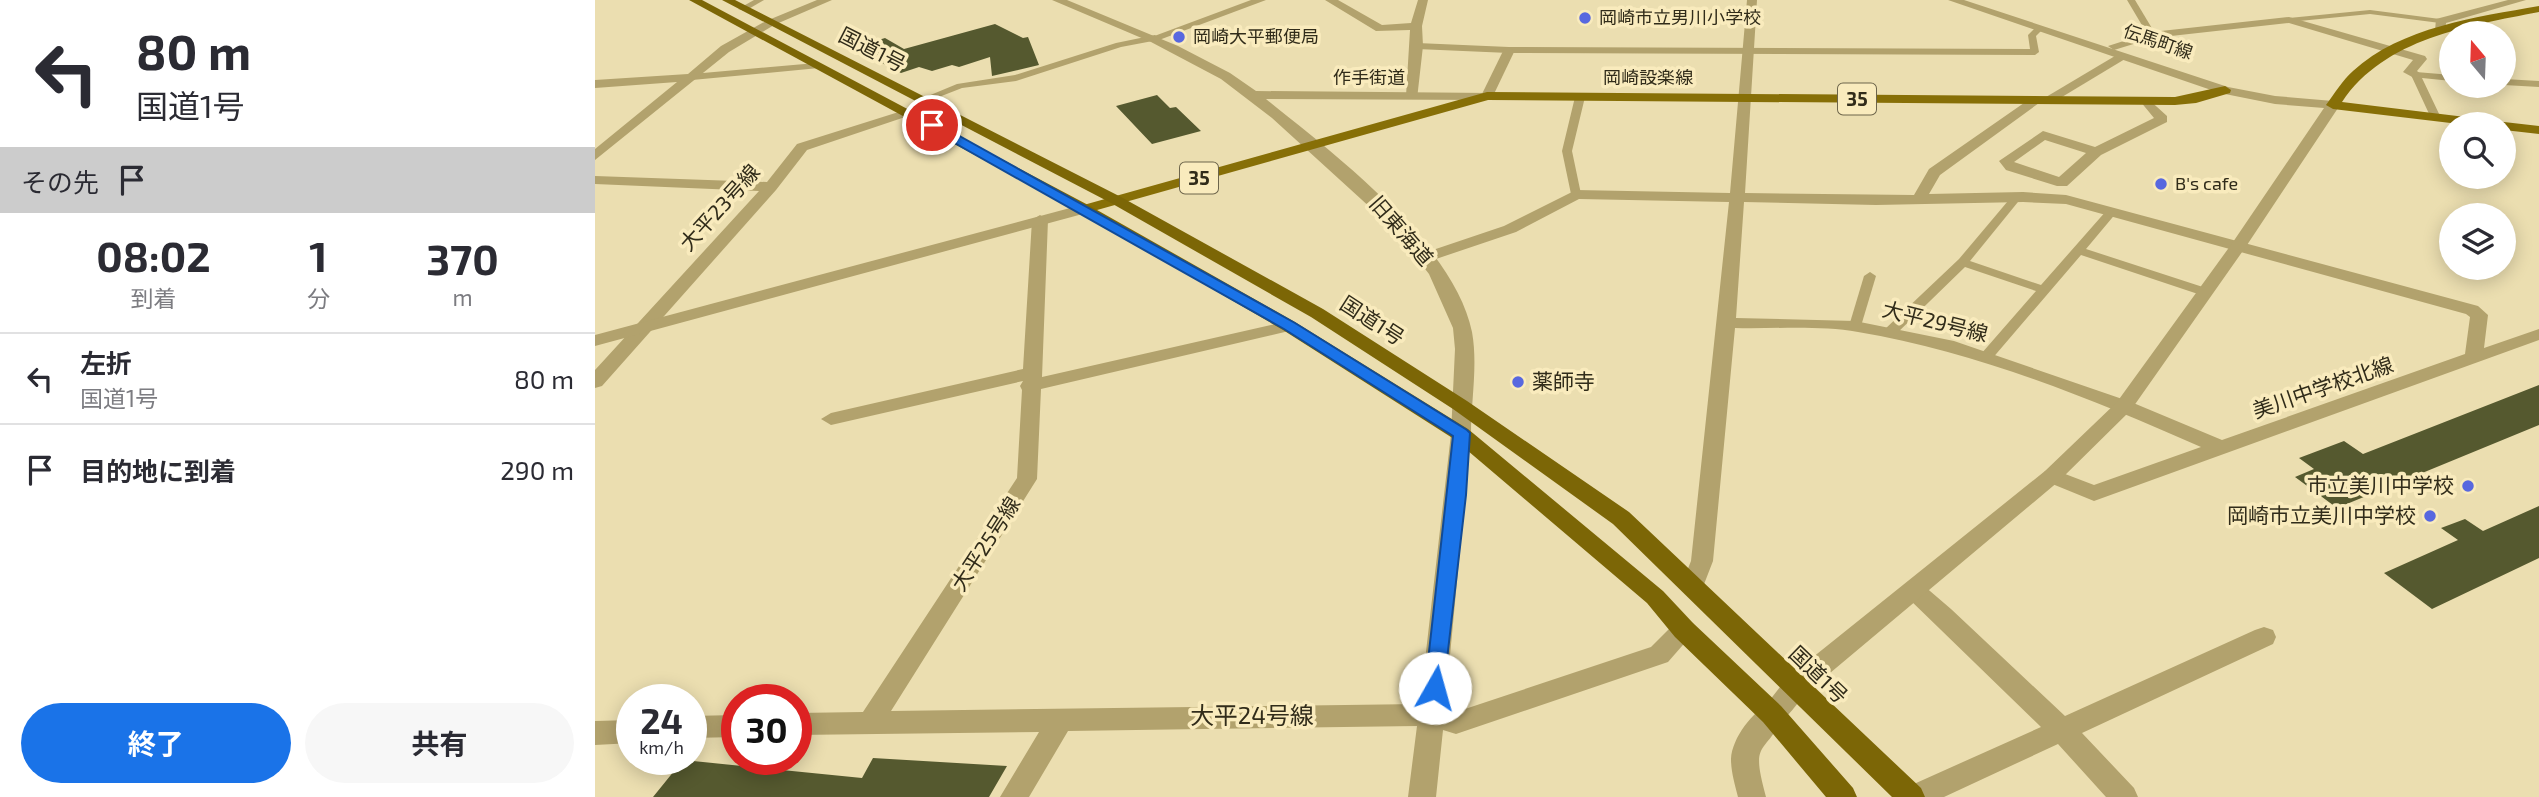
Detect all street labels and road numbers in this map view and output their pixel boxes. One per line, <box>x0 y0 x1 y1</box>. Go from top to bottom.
street label: 伝馬町線 <box>2121 19 2196 63</box>
street label: 国道1号 <box>835 21 910 76</box>
street label: 作手街道 <box>1333 66 1405 88</box>
street label: 岡崎設楽線 <box>1603 66 1693 88</box>
road number: 35 <box>1838 83 1876 114</box>
street label: 大平23号線 <box>674 159 764 255</box>
road number: 35 <box>1180 162 1218 194</box>
street label: 旧東海道 <box>1365 190 1439 270</box>
street label: 国道1号 <box>1336 290 1410 350</box>
street label: 大平29号線 <box>1880 295 1991 346</box>
street label: 美川中学校北線 <box>2249 351 2396 422</box>
street label: 大平25号線 <box>945 491 1024 595</box>
street label: 国道1号 <box>1785 640 1853 708</box>
street label: 大平24号線 <box>1190 700 1314 729</box>

